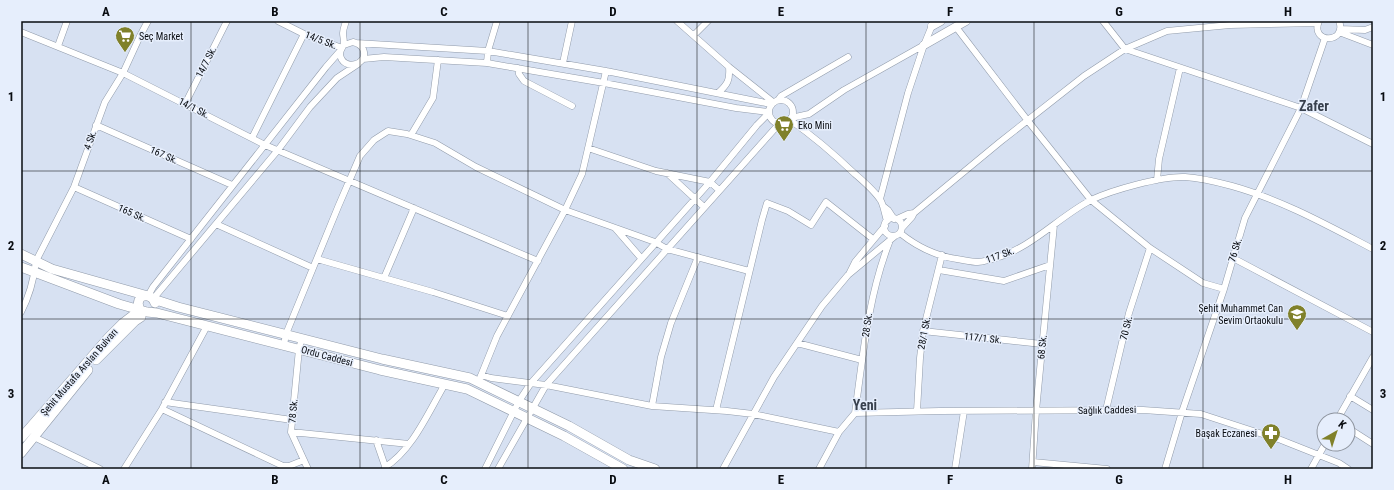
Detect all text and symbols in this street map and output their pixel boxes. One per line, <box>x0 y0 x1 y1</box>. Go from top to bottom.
text: A <box>102 4 110 19</box>
text: B <box>271 4 279 19</box>
text: C <box>440 4 448 19</box>
text: D <box>609 4 617 19</box>
text: E <box>778 4 785 19</box>
text: F <box>947 4 953 19</box>
text: G <box>1115 4 1123 19</box>
text: H <box>1284 4 1292 19</box>
supermarket icon: Seç Market <box>114 25 136 53</box>
street label: 14/5 Sk. <box>304 29 338 51</box>
place label: Seç Market <box>139 31 183 42</box>
street label: 14/7 Sk. <box>194 45 218 79</box>
text: 1 <box>8 89 14 104</box>
text: 1 <box>1380 89 1386 104</box>
street label: 14/1 Sk. <box>177 96 211 120</box>
district label: Zafer <box>1299 98 1329 114</box>
supermarket icon: Eko Mini <box>773 114 795 142</box>
place label: Eko Mini <box>798 120 832 131</box>
street label: 4 Sk. <box>81 129 99 151</box>
street label: 167 Sk. <box>148 144 180 166</box>
street label: 165 Sk. <box>116 202 148 224</box>
street label: 76 Sk. <box>1226 237 1244 263</box>
text: 2 <box>8 238 15 253</box>
text: 2 <box>1380 238 1387 253</box>
street label: 117 Sk. <box>984 245 1016 265</box>
place label: Şehit Muhammet Can Sevim Ortaokulu <box>1198 303 1283 326</box>
school or university icon: Şehit Muhammet Can Sevim Ortaokulu <box>1286 303 1308 331</box>
street label: 28 Sk. <box>860 312 874 338</box>
street label: 70 Sk. <box>1118 315 1134 341</box>
street label: 28/1 Sk. <box>915 316 933 350</box>
street label: Şehit Mustafa Arslan Bulvarı <box>38 326 120 418</box>
street label: 117/1 Sk. <box>963 331 1003 345</box>
street label: 68 Sk. <box>1035 334 1049 360</box>
street label: Ordu Caddesi <box>300 344 354 368</box>
text: 3 <box>8 386 14 401</box>
text: 3 <box>1380 386 1386 401</box>
district label: Yeni <box>853 397 877 413</box>
street label: 78 Sk. <box>286 398 300 424</box>
street label: Sağlık Caddesi <box>1078 404 1136 416</box>
north arrow <box>1316 412 1356 452</box>
text: K <box>1336 418 1349 432</box>
pharmacy icon: Başak Eczanesi <box>1260 422 1282 450</box>
place label: Başak Eczanesi <box>1196 428 1257 439</box>
text: A <box>102 472 110 487</box>
text: B <box>271 472 279 487</box>
text: C <box>440 472 448 487</box>
text: D <box>609 472 617 487</box>
text: E <box>778 472 785 487</box>
text: F <box>947 472 953 487</box>
text: G <box>1115 472 1123 487</box>
text: H <box>1284 472 1292 487</box>

